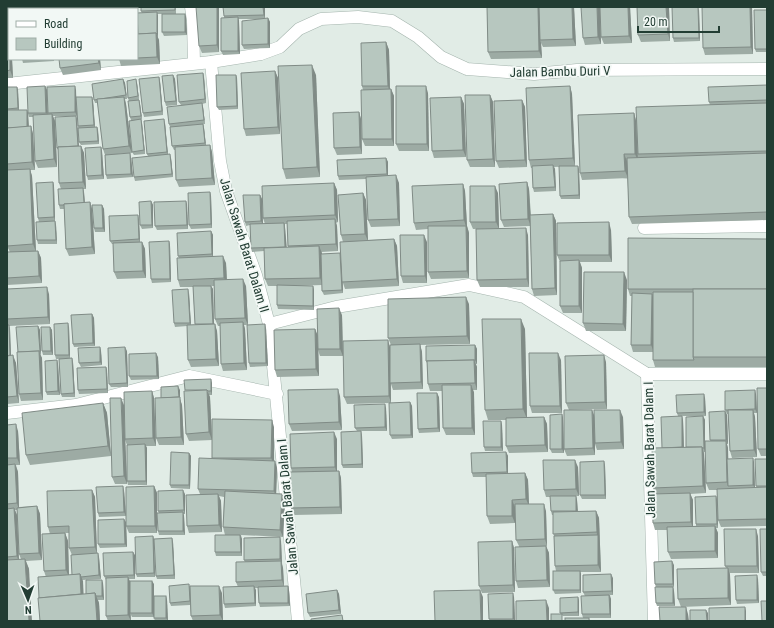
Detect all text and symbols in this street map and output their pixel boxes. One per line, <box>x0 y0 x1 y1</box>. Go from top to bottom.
legend <box>8 8 138 60</box>
scale bar <box>638 8 719 34</box>
text: 20 m <box>644 15 668 29</box>
text: Road <box>44 17 68 31</box>
text: Building <box>44 37 82 51</box>
street label: Jalan Bambu Duri V <box>510 63 611 80</box>
street label: Jalan Sawah Barat Dalam II <box>217 176 272 314</box>
street label: Jalan Sawah Barat Dalam I <box>641 381 658 519</box>
street label: Jalan Sawah Barat Dalam I <box>274 438 301 576</box>
north arrow <box>8 580 48 620</box>
text: N <box>24 603 32 616</box>

